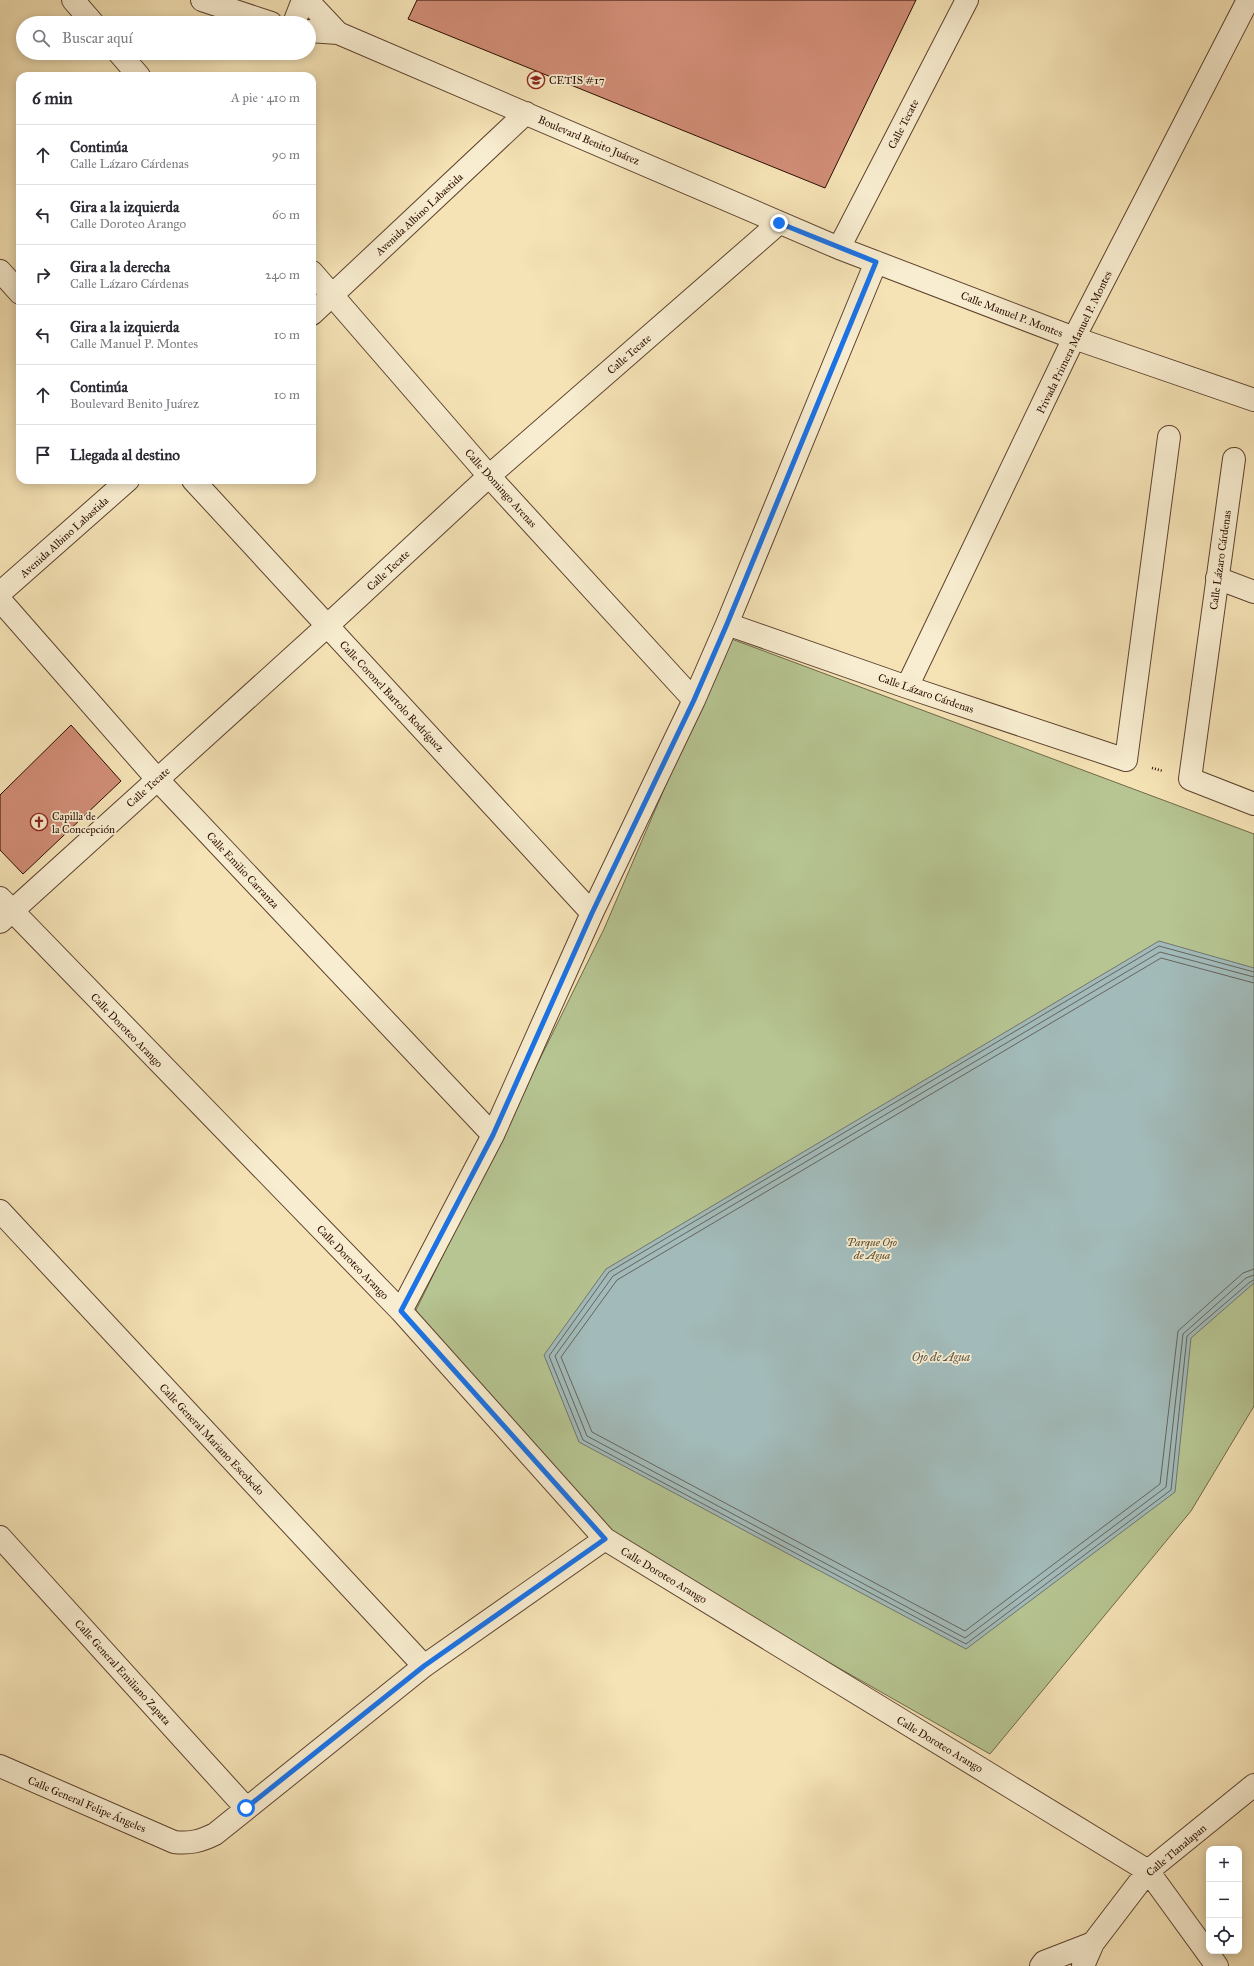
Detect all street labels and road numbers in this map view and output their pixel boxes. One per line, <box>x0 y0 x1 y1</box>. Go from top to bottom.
street label: Calle Tecate <box>885 97 922 151</box>
street label: Boulevard Benito Juárez <box>536 113 642 169</box>
street label: Avenida Albino Labastida <box>372 170 466 259</box>
street label: Privada Primera Manuel P. Montes <box>1034 269 1115 416</box>
street label: Calle Manuel P. Montes <box>959 289 1065 340</box>
street label: Calle Tecate <box>605 331 654 377</box>
street label: Calle Domingo Arenas <box>462 446 539 530</box>
street label: Avenida Albino Labastida <box>17 494 112 581</box>
street label: Calle Lázaro Cárdenas <box>1207 509 1234 611</box>
street label: Calle Tecate <box>364 547 413 594</box>
street label: Calle Coronel Bartolo Rodríguez <box>337 638 446 754</box>
street label: Calle Lázaro Cárdenas <box>876 671 975 716</box>
street label: Calle Tecate <box>124 764 173 810</box>
street label: Calle Emilio Carranza <box>204 829 282 912</box>
street label: Calle Doroteo Arango <box>88 990 166 1070</box>
street label: Calle Doroteo Arango <box>314 1222 392 1302</box>
street label: Calle General Mariano Escobedo <box>157 1381 267 1498</box>
street label: Calle Doroteo Arango <box>618 1545 710 1607</box>
street label: Calle General Emiliano Zapata <box>72 1617 174 1728</box>
street label: Calle Doroteo Arango <box>894 1714 986 1776</box>
street label: Calle General Felipe Ángeles <box>26 1774 148 1835</box>
street label: Calle Tlanalapan <box>1144 1821 1209 1879</box>

